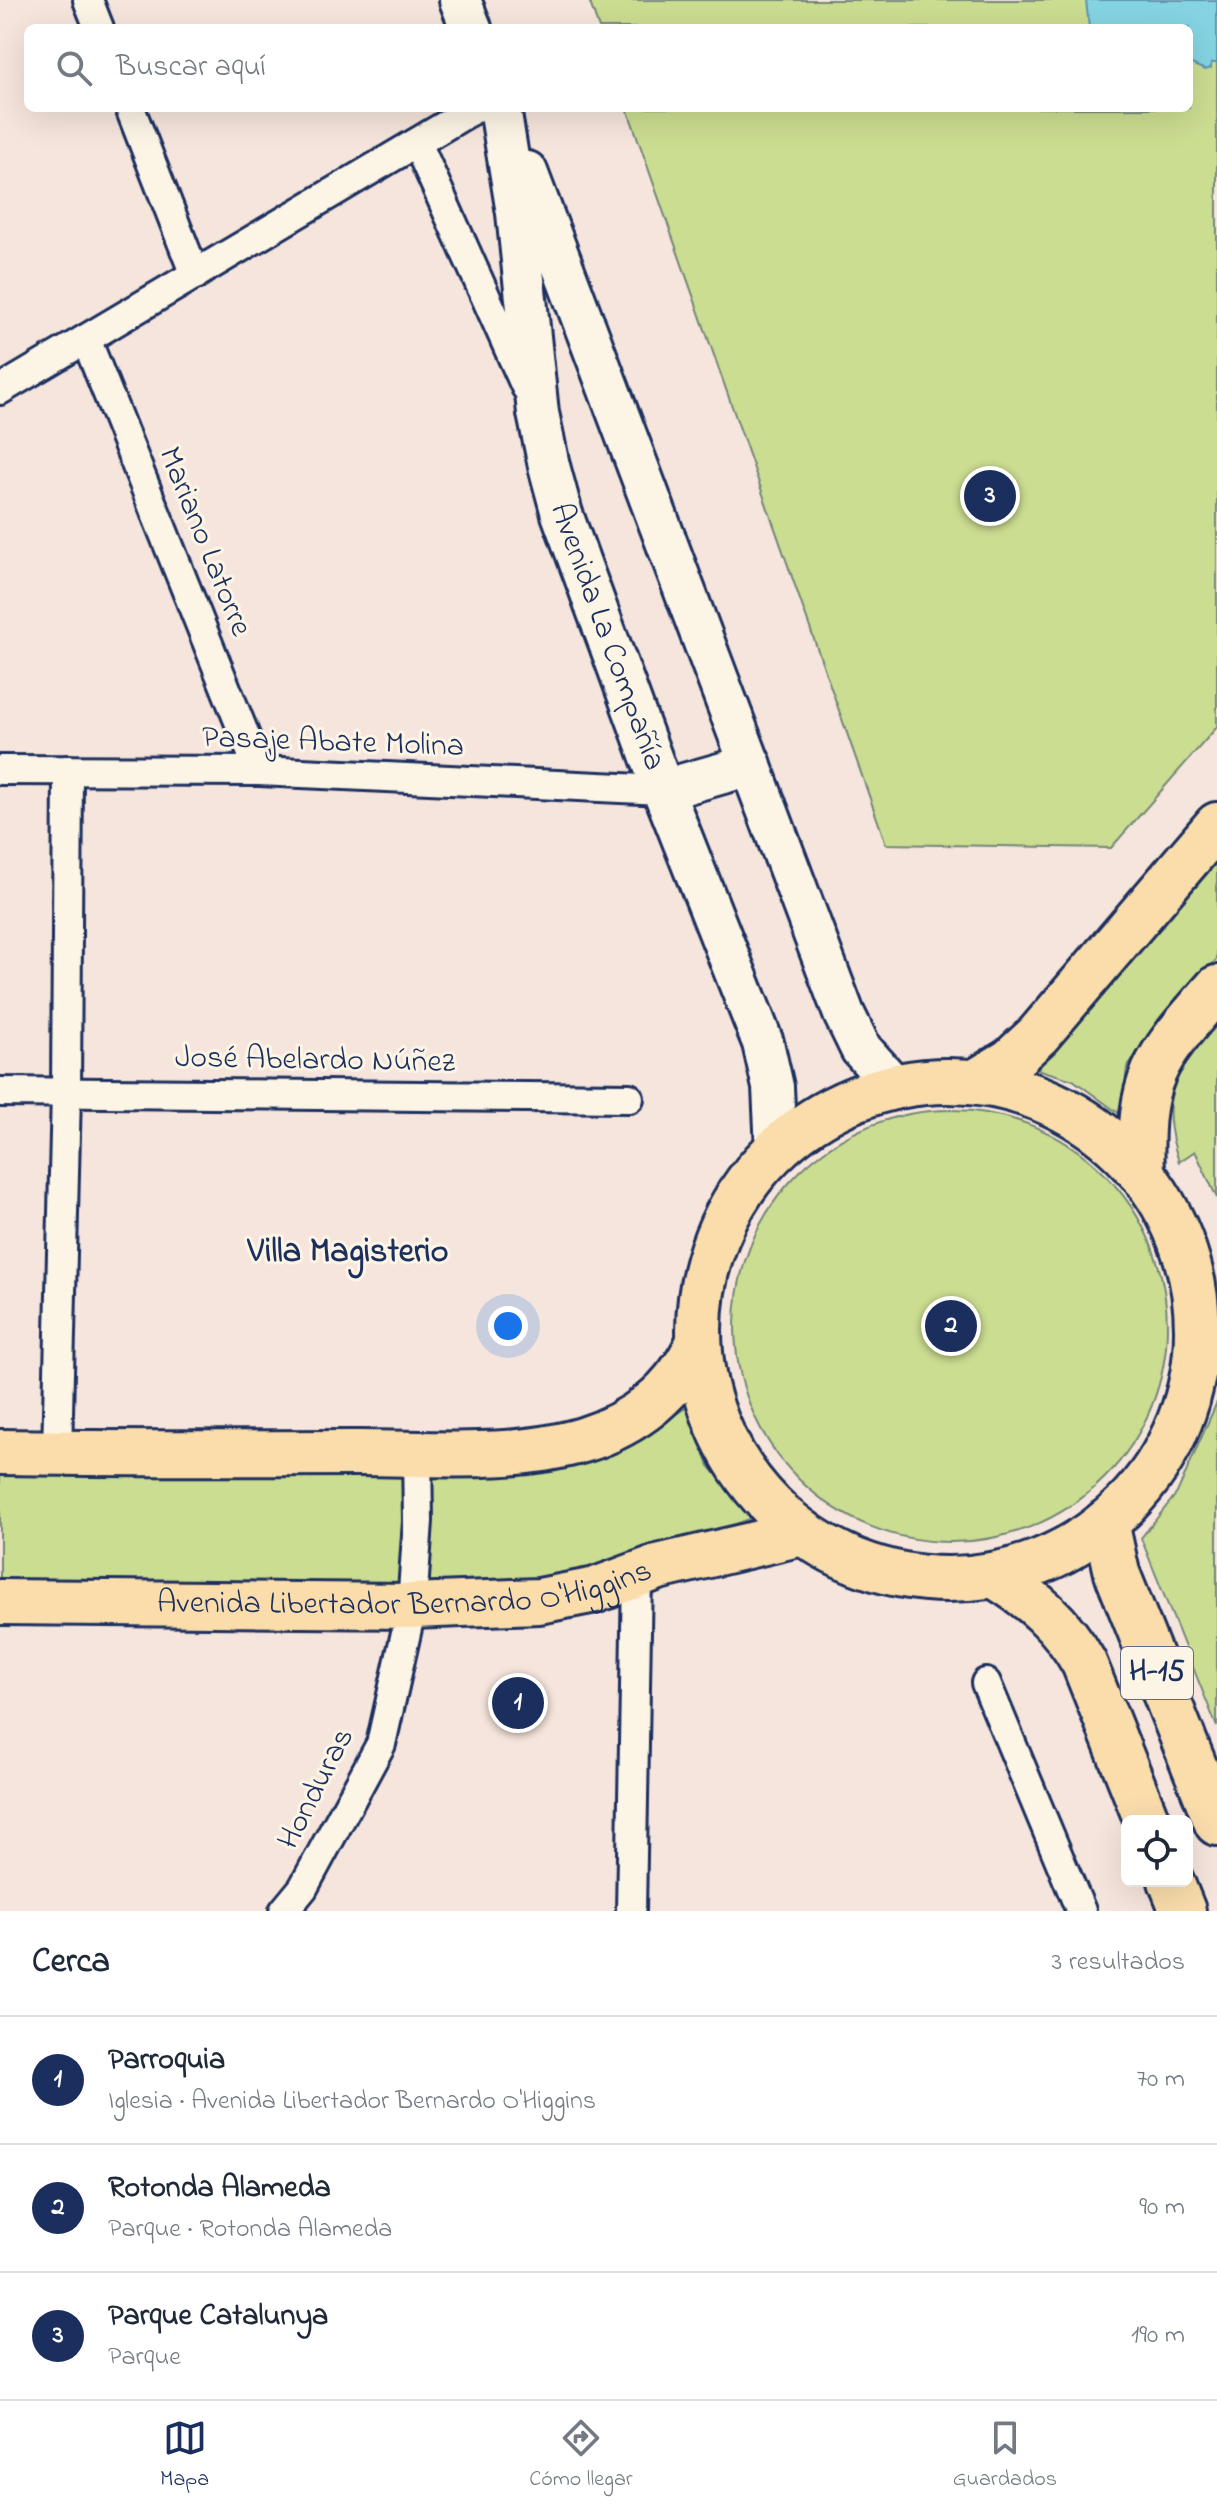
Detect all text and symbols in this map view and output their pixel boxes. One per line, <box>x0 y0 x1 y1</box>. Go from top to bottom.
search box <box>24 24 1193 112</box>
icon: search <box>52 46 96 90</box>
text: Buscar aquí <box>116 46 266 90</box>
street label: Mariano Latorre <box>145 440 264 644</box>
pin: 3 <box>964 466 1016 526</box>
street label: Avenida La Compañía <box>537 498 677 777</box>
street label: Pasaje Abate Molina <box>201 715 465 771</box>
street label: José Abelardo Núñez <box>174 1035 456 1087</box>
district label: Villa Magisterio <box>247 1228 448 1279</box>
pin: 2 <box>925 1296 977 1356</box>
your location <box>488 1306 528 1346</box>
street label: Avenida Libertador Bernardo O'Higgins <box>157 1548 659 1630</box>
road number: H-15 <box>1121 1647 1193 1699</box>
pin: 1 <box>492 1673 544 1733</box>
street label: Honduras <box>266 1720 368 1858</box>
map controls <box>1121 1815 1193 1887</box>
button: locate <box>1121 1815 1193 1887</box>
text: Cerca <box>32 1938 110 1988</box>
text: 3 resultados <box>1052 1944 1185 1982</box>
text: Parroquia <box>108 2039 225 2083</box>
text: 1 <box>54 2061 62 2099</box>
text: 70 m <box>1136 2061 1185 2099</box>
text: Iglesia · Avenida Libertador Bernardo O'Higgins <box>108 2083 596 2121</box>
text: Rotonda Alameda <box>108 2167 331 2211</box>
text: 2 <box>52 2189 64 2227</box>
text: 90 m <box>1139 2189 1185 2227</box>
text: Parque · Rotonda Alameda <box>108 2211 392 2249</box>
text: Parque Catalunya <box>108 2295 328 2339</box>
text: 3 <box>53 2317 63 2355</box>
text: 190 m <box>1131 2317 1185 2355</box>
text: Parque <box>108 2339 181 2377</box>
tab: Mapa <box>160 2416 209 2496</box>
tab: Cómo llegar <box>529 2416 633 2496</box>
tab: Guardados <box>953 2416 1057 2496</box>

